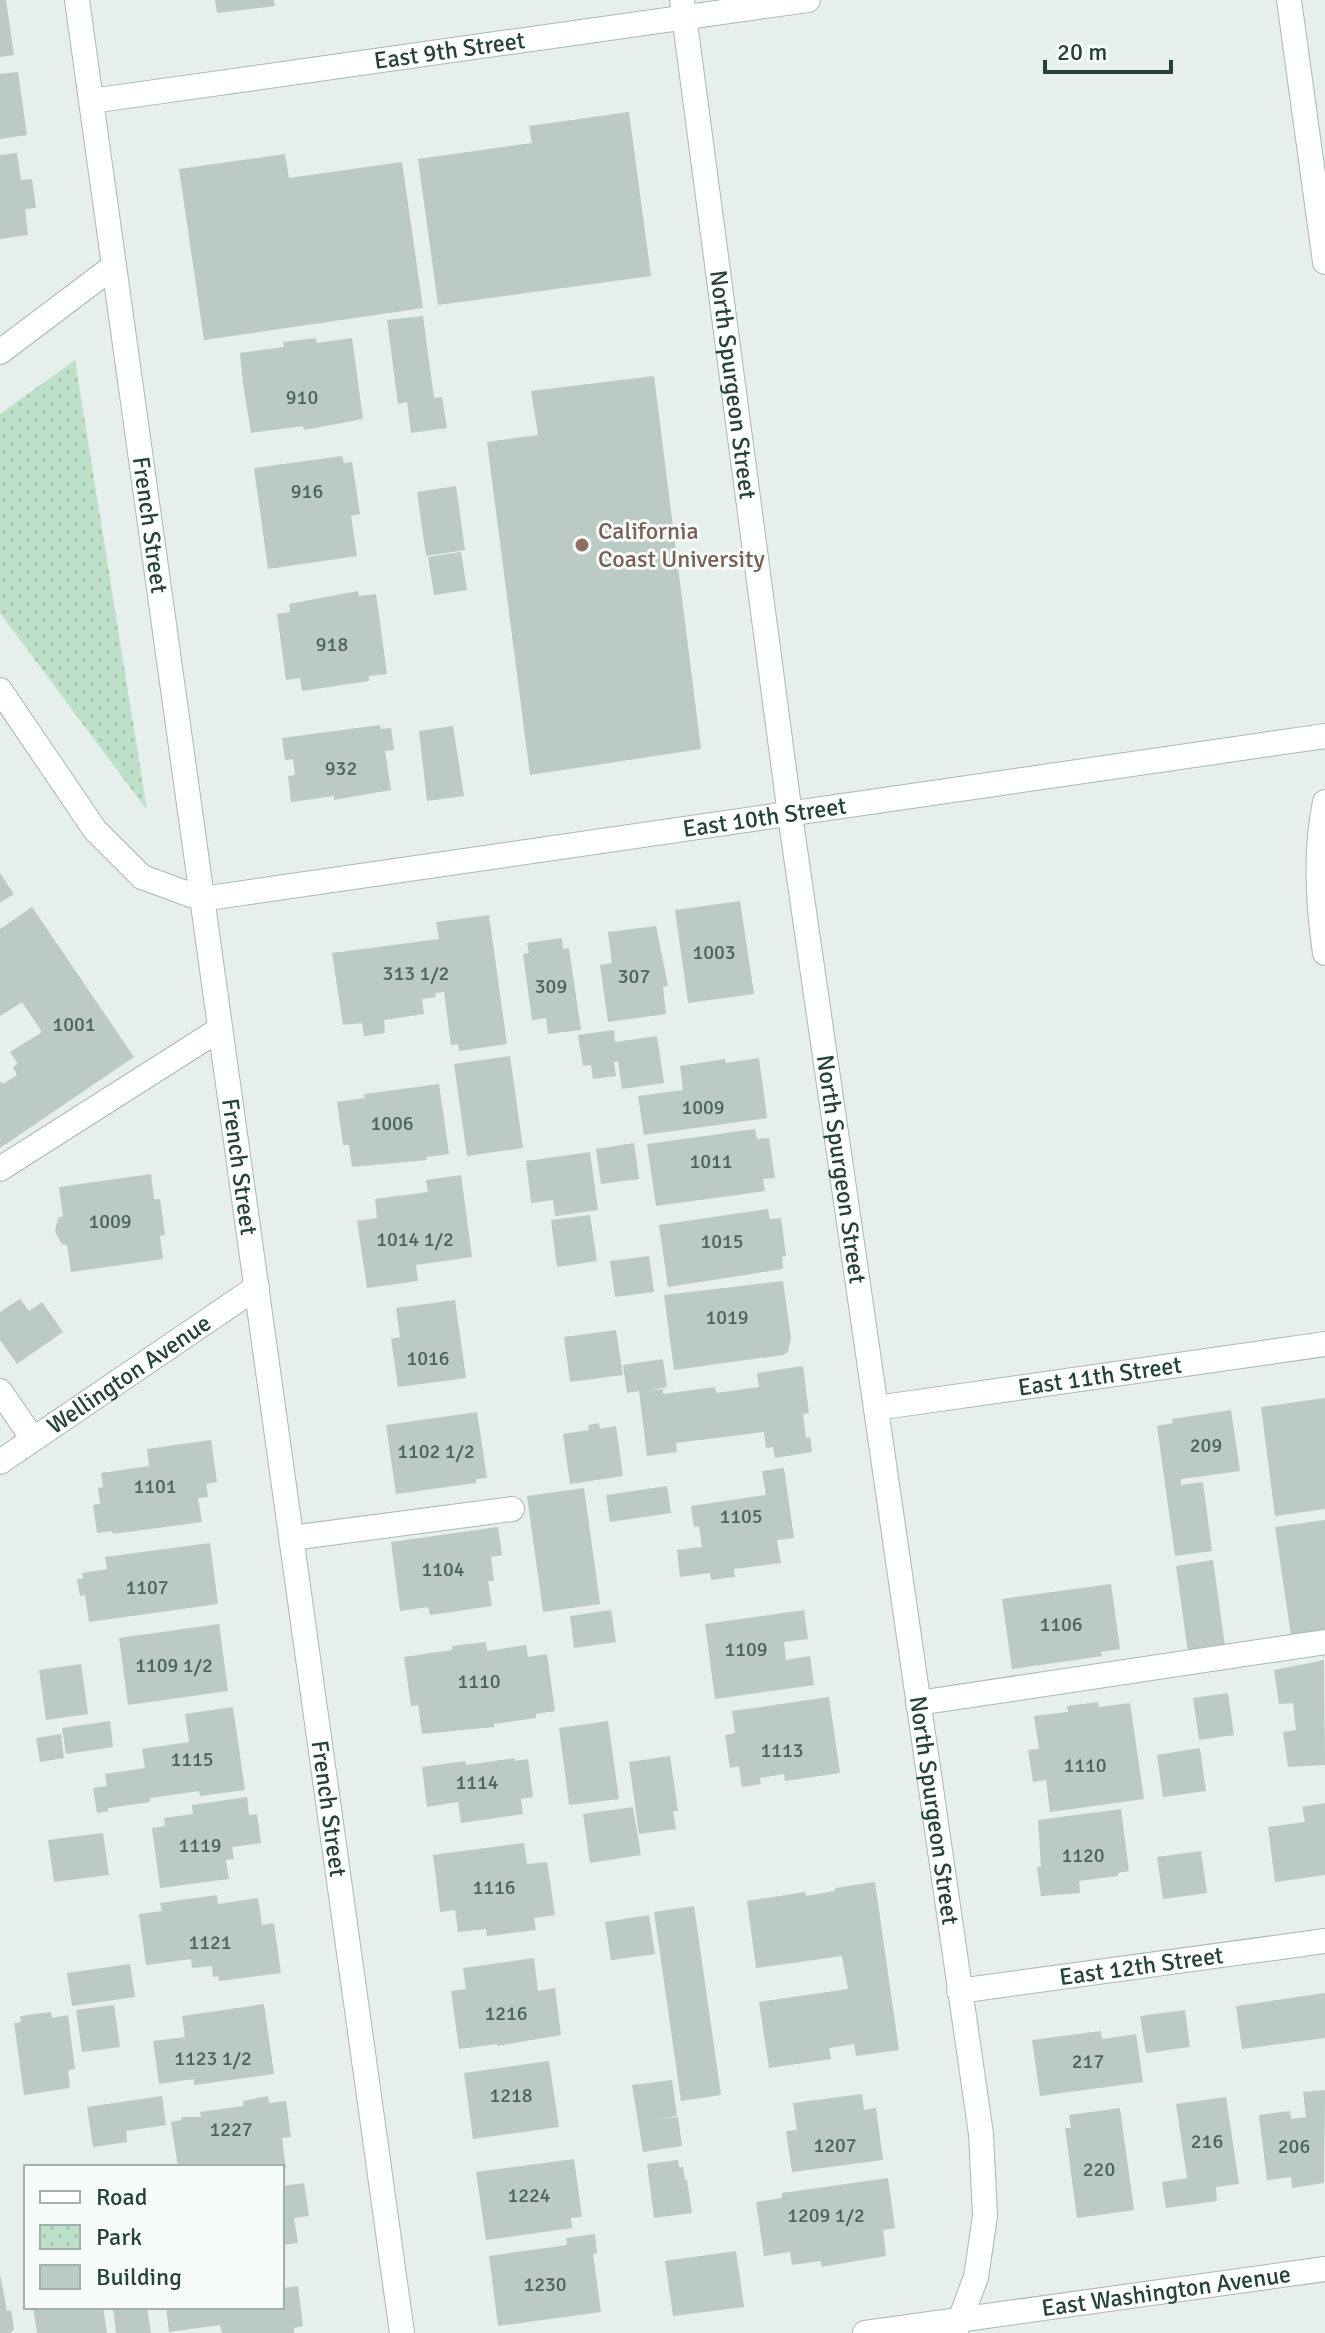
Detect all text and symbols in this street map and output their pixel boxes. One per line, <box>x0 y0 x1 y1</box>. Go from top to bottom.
scale bar <box>1045 24 1171 74</box>
street label: East 9th Street <box>372 25 527 76</box>
text: 20 m <box>1057 37 1107 67</box>
street label: North Spurgeon Street <box>703 268 763 501</box>
house number: 910 <box>286 385 318 410</box>
street label: French Street <box>126 455 174 595</box>
house number: 916 <box>291 479 323 504</box>
place label: California Coast University <box>598 516 765 574</box>
marker: California Coast University <box>573 536 591 554</box>
house number: 918 <box>316 632 348 657</box>
house number: 932 <box>325 756 357 781</box>
street label: East 10th Street <box>681 791 848 844</box>
house number: 1003 <box>692 940 736 965</box>
house number: 313 1/2 <box>383 961 449 986</box>
house number: 307 <box>618 964 650 989</box>
house number: 309 <box>535 974 567 999</box>
house number: 1001 <box>52 1012 96 1037</box>
street label: North Spurgeon Street <box>810 1053 873 1286</box>
house number: 1009 <box>681 1095 725 1120</box>
street label: French Street <box>215 1096 264 1237</box>
house number: 1006 <box>370 1111 414 1136</box>
house number: 1011 <box>689 1149 733 1174</box>
house number: 1009 <box>88 1209 132 1234</box>
house number: 1014 1/2 <box>376 1227 454 1252</box>
house number: 1015 <box>700 1229 744 1254</box>
house number: 1019 <box>705 1305 749 1330</box>
street label: Wellington Avenue <box>41 1308 217 1441</box>
house number: 1016 <box>406 1346 450 1371</box>
street label: East 11th Street <box>1016 1350 1184 1403</box>
house number: 209 <box>1190 1433 1222 1458</box>
house number: 1102 1/2 <box>397 1439 475 1464</box>
house number: 1101 <box>133 1474 177 1499</box>
house number: 1105 <box>719 1504 763 1529</box>
house number: 1104 <box>421 1557 465 1582</box>
house number: 1107 <box>125 1575 169 1600</box>
house number: 1106 <box>1039 1612 1083 1637</box>
house number: 1109 <box>724 1637 768 1662</box>
house number: 1109 1/2 <box>135 1653 213 1678</box>
house number: 1110 <box>457 1669 501 1694</box>
street label: North Spurgeon Street <box>903 1694 966 1927</box>
street label: French Street <box>305 1738 353 1879</box>
house number: 1113 <box>760 1738 804 1763</box>
house number: 1115 <box>170 1747 214 1772</box>
house number: 1110 <box>1063 1753 1107 1778</box>
house number: 1114 <box>455 1770 499 1795</box>
house number: 1119 <box>178 1833 222 1858</box>
house number: 1120 <box>1061 1843 1105 1868</box>
house number: 1116 <box>472 1875 516 1900</box>
house number: 1121 <box>188 1930 232 1955</box>
street label: East 12th Street <box>1057 1940 1225 1992</box>
house number: 1216 <box>484 2001 528 2026</box>
house number: 1123 1/2 <box>174 2046 252 2071</box>
house number: 217 <box>1072 2049 1104 2074</box>
house number: 1218 <box>489 2083 533 2108</box>
house number: 1227 <box>209 2117 253 2142</box>
house number: 216 <box>1191 2129 1223 2154</box>
house number: 1207 <box>813 2133 857 2158</box>
house number: 206 <box>1278 2134 1310 2159</box>
house number: 220 <box>1083 2157 1115 2182</box>
legend <box>24 2165 284 2309</box>
text: Road <box>96 2182 147 2212</box>
house number: 1224 <box>507 2183 551 2208</box>
house number: 1209 1/2 <box>787 2203 865 2228</box>
text: Park <box>96 2222 142 2252</box>
street label: East Washington Avenue <box>1039 2259 1293 2323</box>
text: Building <box>96 2262 182 2292</box>
house number: 1230 <box>523 2272 567 2297</box>

